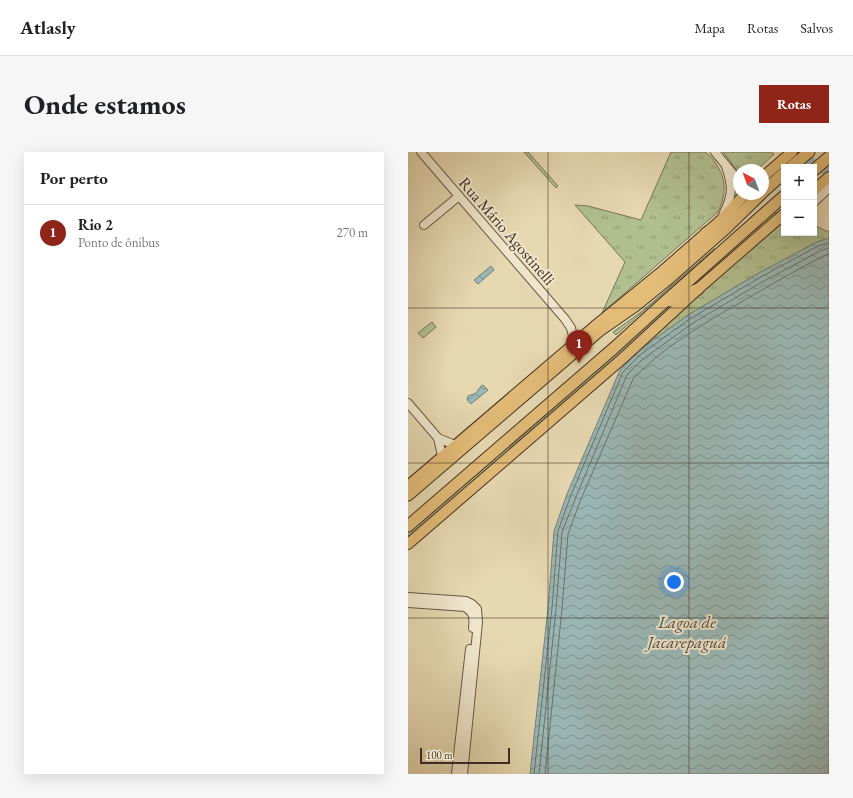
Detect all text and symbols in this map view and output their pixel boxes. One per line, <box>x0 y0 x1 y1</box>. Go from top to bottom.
text: Atlasly <box>20 15 76 40</box>
text: Mapa <box>694 19 725 37</box>
text: Rotas <box>747 19 778 37</box>
text: Salvos <box>800 19 833 37</box>
button: Rotas <box>759 85 829 123</box>
text: Onde estamos <box>24 86 186 122</box>
north arrow <box>733 164 769 200</box>
map controls <box>781 164 817 236</box>
button: + <box>781 164 817 200</box>
text: Por perto <box>40 167 108 189</box>
street label: Rua Mário Agostinelli <box>454 173 560 290</box>
button: − <box>781 200 817 236</box>
text: Rio 2 <box>78 215 113 234</box>
text: 1 <box>50 224 56 241</box>
text: 270 m <box>337 224 368 241</box>
text: Ponto de ônibus <box>78 234 159 251</box>
pin: 1 <box>566 330 592 363</box>
your location <box>664 572 684 592</box>
water label: Lagoa de Jacarepaguá <box>644 611 727 653</box>
scale bar <box>420 746 510 765</box>
text: 100 m <box>426 748 453 762</box>

